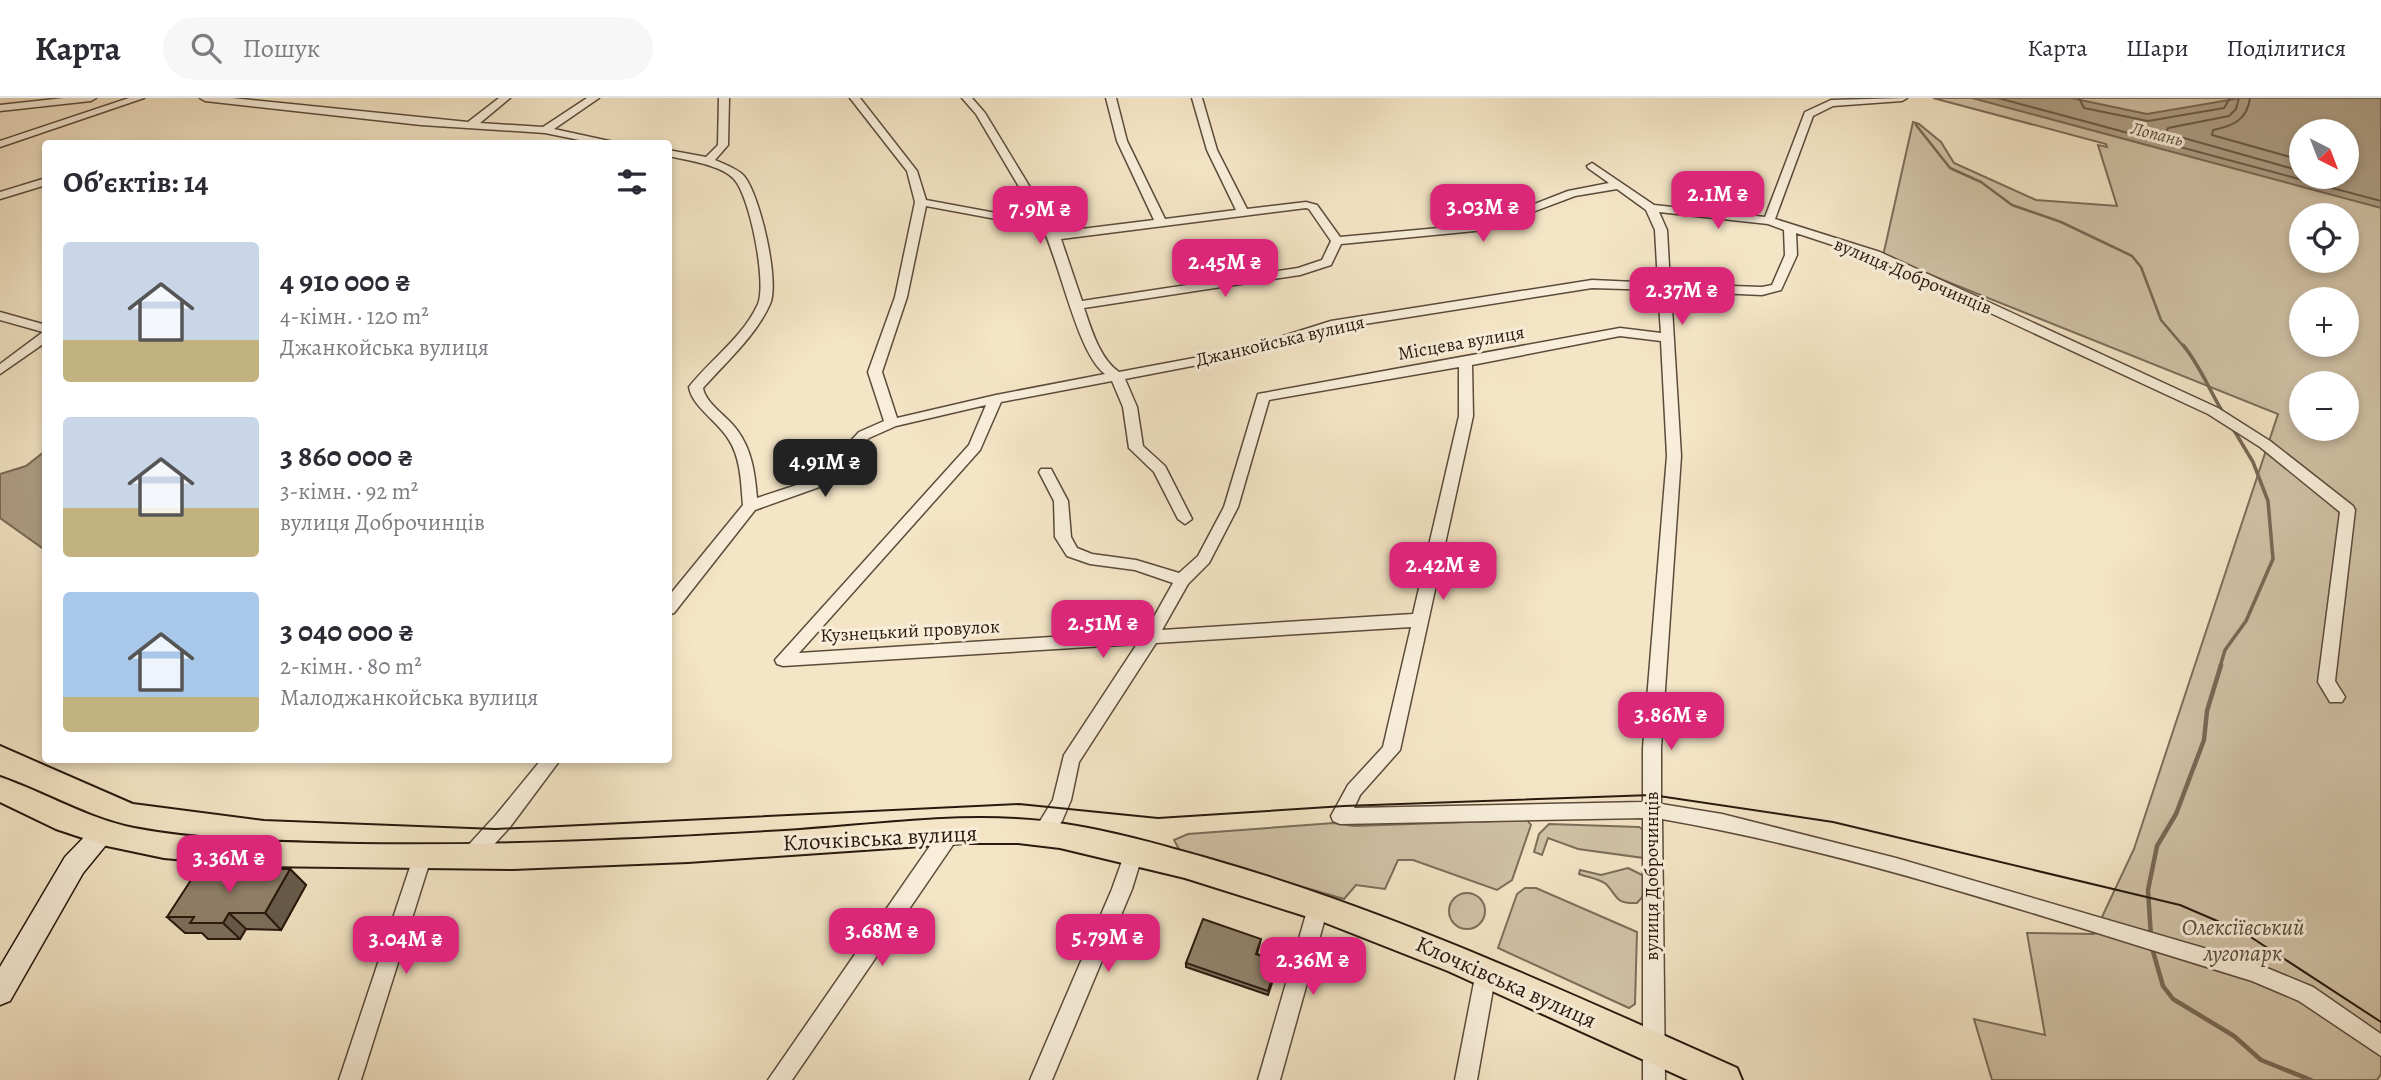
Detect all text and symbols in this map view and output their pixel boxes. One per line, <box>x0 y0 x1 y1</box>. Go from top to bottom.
search box <box>163 17 653 80</box>
text: Карта <box>35 26 121 71</box>
icon: search <box>187 29 225 67</box>
text: Пошук <box>243 31 320 66</box>
text: Карта <box>2027 32 2088 64</box>
text: Шари <box>2126 32 2189 64</box>
text: Поділитися <box>2227 32 2346 64</box>
water label: Лопань <box>2128 116 2186 152</box>
north arrow <box>2289 119 2359 189</box>
map controls <box>2289 119 2359 441</box>
text: Об’єктів: 14 <box>63 162 209 202</box>
icon: filters <box>613 163 651 201</box>
pin: 2.1M ₴ <box>1661 172 1775 231</box>
text: 2.1M ₴ <box>1687 178 1749 209</box>
pin: 3.03M ₴ <box>1418 184 1548 244</box>
pin: 7.9M ₴ <box>983 186 1097 246</box>
text: 3.03M ₴ <box>1446 191 1520 222</box>
text: 7.9M ₴ <box>1009 193 1071 224</box>
button: locate <box>2289 203 2359 273</box>
street label: вулиця Доброчинців <box>1830 231 1996 321</box>
pin: 2.45M ₴ <box>1160 240 1290 299</box>
text: 2.45M ₴ <box>1188 246 1262 277</box>
text: 4 910 000 ₴ <box>280 261 411 301</box>
pin: 2.37M ₴ <box>1617 268 1747 327</box>
icon: home <box>119 270 203 354</box>
text: 2.37M ₴ <box>1646 274 1718 305</box>
button: + <box>2289 287 2359 357</box>
text: 4-кімн. · 120 m² <box>280 301 429 332</box>
street label: Джанкойська вулиця <box>1193 309 1367 373</box>
street label: Місцева вулиця <box>1396 319 1526 367</box>
text: Джанкойська вулиця <box>280 332 489 363</box>
button: − <box>2289 371 2359 441</box>
text: 3 860 000 ₴ <box>280 436 413 476</box>
pin: 4.91M ₴ <box>760 440 890 499</box>
icon: home <box>119 445 203 529</box>
text: 4.91M ₴ <box>789 446 861 477</box>
text: 3-кімн. · 92 m² <box>280 476 418 507</box>
text: вулиця Доброчинців <box>280 507 485 538</box>
pin: 2.42M ₴ <box>1378 542 1508 602</box>
text: 2.42M ₴ <box>1405 549 1481 580</box>
pin: 2.51M ₴ <box>1038 601 1168 660</box>
text: 2.51M ₴ <box>1067 607 1139 638</box>
text: 3 040 000 ₴ <box>280 611 414 651</box>
street label: Кузнецький провулок <box>820 613 1001 649</box>
icon: home <box>119 620 203 704</box>
text: 2-кімн. · 80 m² <box>280 651 422 682</box>
text: Малоджанкойська вулиця <box>280 682 538 713</box>
pin: 3.86M ₴ <box>1606 692 1736 752</box>
text: 3.86M ₴ <box>1634 699 1708 730</box>
street label: вулиця Доброчинців <box>1639 791 1665 961</box>
street label: Клочківська вулиця <box>782 817 978 859</box>
pin: 3.36M ₴ <box>164 836 294 895</box>
text: 3.36M ₴ <box>193 842 265 873</box>
pin: 3.68M ₴ <box>817 908 947 968</box>
park label: Олексіївський лугопарк <box>2182 912 2304 969</box>
pin: 5.79M ₴ <box>1043 914 1173 974</box>
text: 3.68M ₴ <box>845 915 919 946</box>
pin: 3.04M ₴ <box>341 916 471 976</box>
text: 5.79M ₴ <box>1072 921 1144 952</box>
text: 3.04M ₴ <box>369 923 443 954</box>
street label: Клочківська вулиця <box>1411 928 1601 1036</box>
pin: 2.36M ₴ <box>1248 937 1378 997</box>
text: 2.36M ₴ <box>1276 944 1350 975</box>

